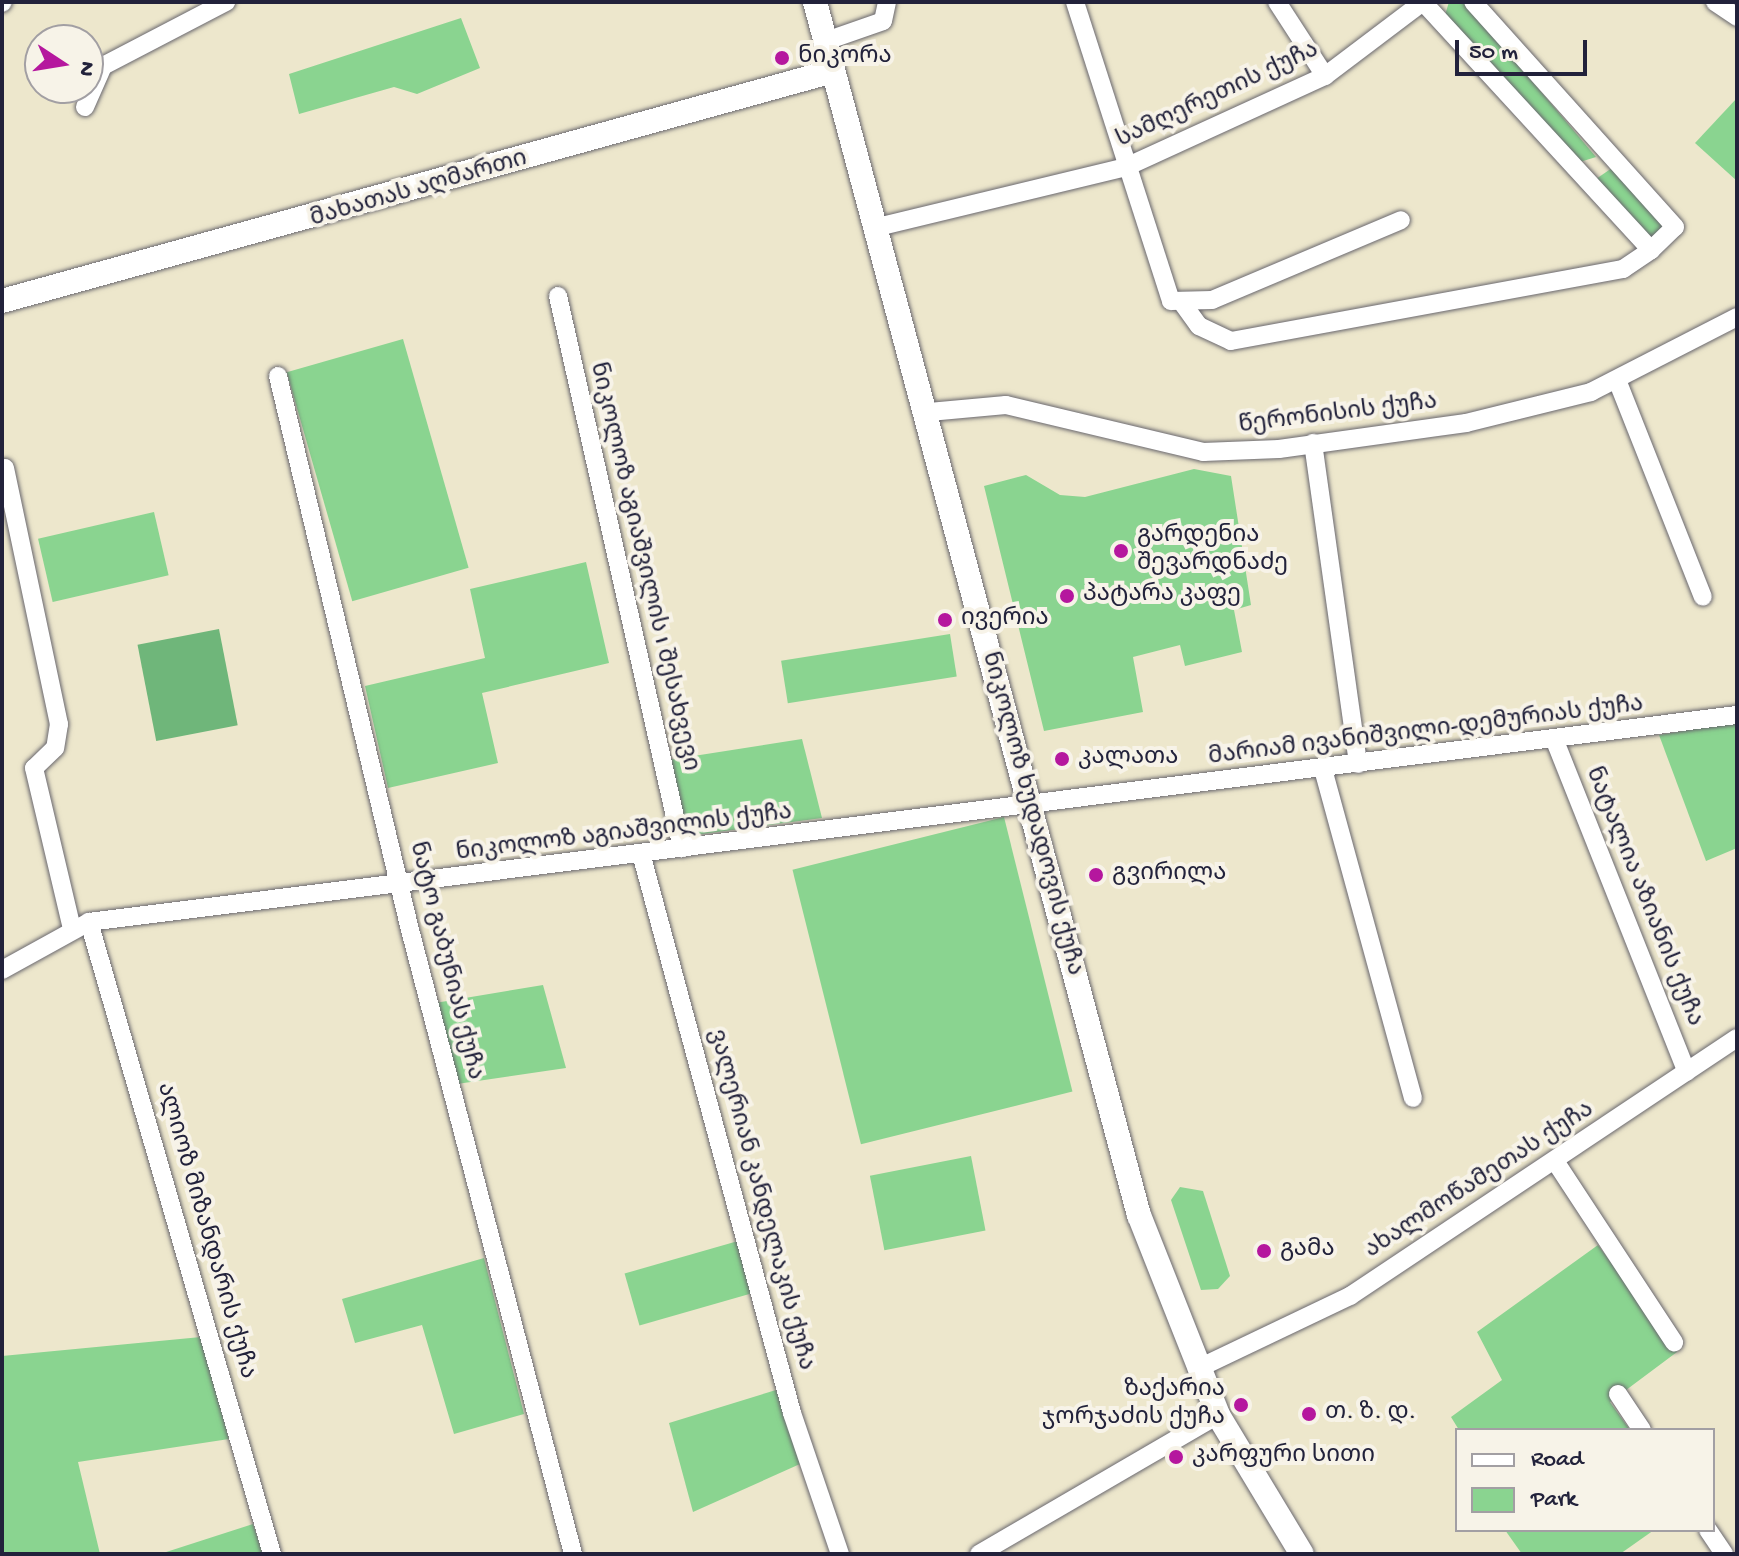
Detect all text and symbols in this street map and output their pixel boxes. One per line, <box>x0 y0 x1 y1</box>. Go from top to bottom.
north arrow <box>24 24 104 104</box>
scale bar <box>1459 24 1591 74</box>
street label: სამღერეთის ქუჩა <box>1112 37 1324 155</box>
text: 50 m <box>1469 39 1518 68</box>
place label: ნიკორა <box>798 44 892 72</box>
marker: ნიკორა <box>773 49 791 67</box>
text: N <box>71 59 100 78</box>
street label: მახათას აღმართი <box>307 145 531 235</box>
street label: ნიკოლოზ აგიაშვილის I შესახვევი <box>582 360 704 774</box>
street label: წერონისის ქუჩა <box>1237 389 1439 441</box>
place label: გარდენია შევარდნაძე <box>1137 523 1288 579</box>
marker: გარდენია შევარდნაძე <box>1112 542 1130 560</box>
place label: პატარა კაფე <box>1083 582 1241 610</box>
marker: პატარა კაფე <box>1058 587 1076 605</box>
place label: ივერია <box>961 606 1049 634</box>
marker: ივერია <box>936 611 954 629</box>
street label: ნიკოლოზ ხუდადოვის ქუჩა <box>974 649 1088 979</box>
street label: მარიამ ივანიშვილი-დემურიას ქუჩა <box>1207 691 1645 773</box>
place label: კალათა <box>1078 745 1178 773</box>
marker: კალათა <box>1053 750 1071 768</box>
street label: ნატალია აზიანის ქუჩა <box>1578 763 1708 1031</box>
street label: ნიკოლოზ აგიაშვილის ქუჩა <box>454 799 794 869</box>
street label: ნატო გაბუნიას ქუჩა <box>401 839 489 1083</box>
place label: გვირილა <box>1112 861 1226 889</box>
marker: გვირილა <box>1087 866 1105 884</box>
street label: ვალერიან კანდელაკის ქუჩა <box>701 1026 819 1374</box>
street label: ალიოზ მიზანდარის ქუჩა <box>149 1080 261 1382</box>
street label: ახალმოწამეთას ქუჩა <box>1360 1096 1600 1266</box>
place label: გამა <box>1280 1237 1335 1265</box>
marker: გამა <box>1255 1242 1273 1260</box>
place label: ზაქარია ჯორჯაძის ქუჩა <box>1042 1377 1225 1433</box>
marker: ზაქარია ჯორჯაძის ქუჩა <box>1232 1396 1250 1414</box>
place label: თ. ზ. დ. <box>1325 1400 1416 1428</box>
marker: თ. ზ. დ. <box>1300 1405 1318 1423</box>
legend <box>1455 1428 1715 1532</box>
place label: კარფური სითი <box>1192 1443 1375 1471</box>
text: Road <box>1531 1446 1583 1475</box>
marker: კარფური სითი <box>1167 1448 1185 1466</box>
text: Park <box>1531 1486 1577 1515</box>

